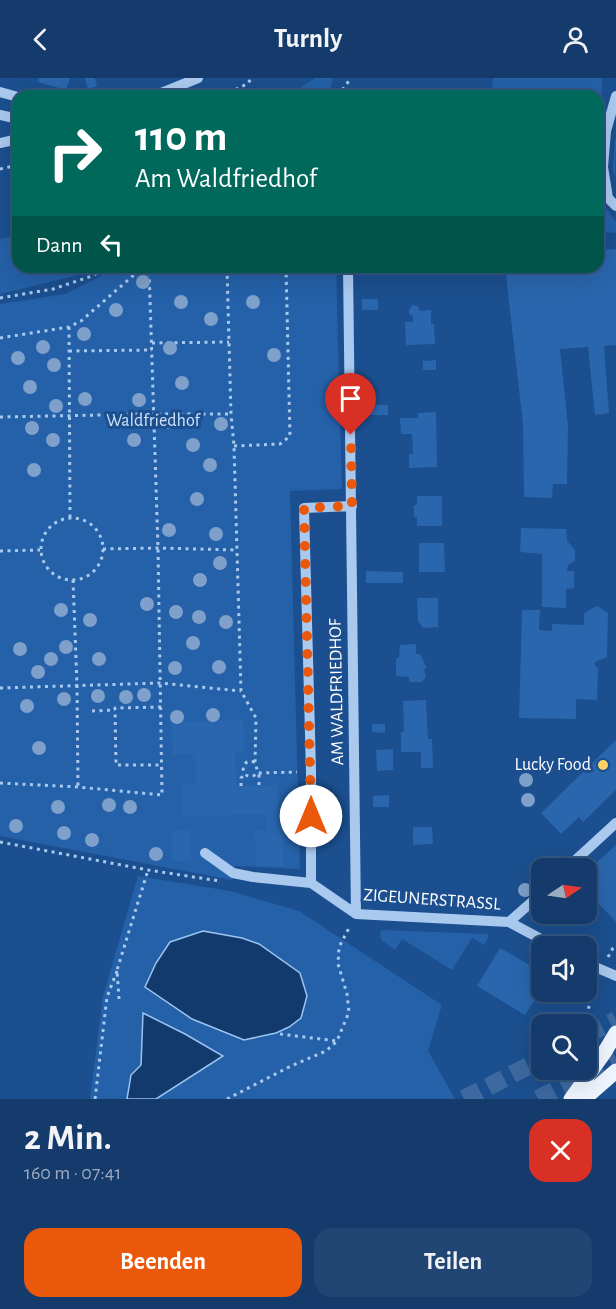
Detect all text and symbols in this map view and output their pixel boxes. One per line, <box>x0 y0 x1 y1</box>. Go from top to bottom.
icon: back <box>24 23 57 56</box>
icon: person <box>559 23 592 56</box>
text: Turnly <box>274 25 342 52</box>
icon: right <box>36 114 114 192</box>
text: 110 m <box>135 116 227 158</box>
text: Am Waldfriedhof <box>135 165 317 192</box>
icon: left <box>95 228 128 261</box>
text: Dann <box>36 234 83 256</box>
pin <box>325 373 376 435</box>
icon: arrive <box>334 382 367 415</box>
park label: Waldfriedhof <box>106 412 201 430</box>
street label: AM WALDFRIEDHOF <box>327 618 347 766</box>
place label: Lucky Food <box>514 756 591 774</box>
marker: Lucky Food <box>596 758 610 772</box>
position arrow <box>279 784 343 848</box>
north arrow <box>531 858 597 924</box>
map controls <box>531 858 597 1080</box>
street label: ZIGEUNERSTRASSL <box>363 886 502 914</box>
button: sound <box>531 936 597 1002</box>
button: search <box>531 1014 597 1080</box>
button: close <box>529 1119 592 1182</box>
text: 2 Min. <box>24 1120 112 1156</box>
text: 160 m · 07:41 <box>24 1163 121 1183</box>
button: Beenden <box>24 1228 302 1297</box>
button: Teilen <box>314 1228 592 1297</box>

